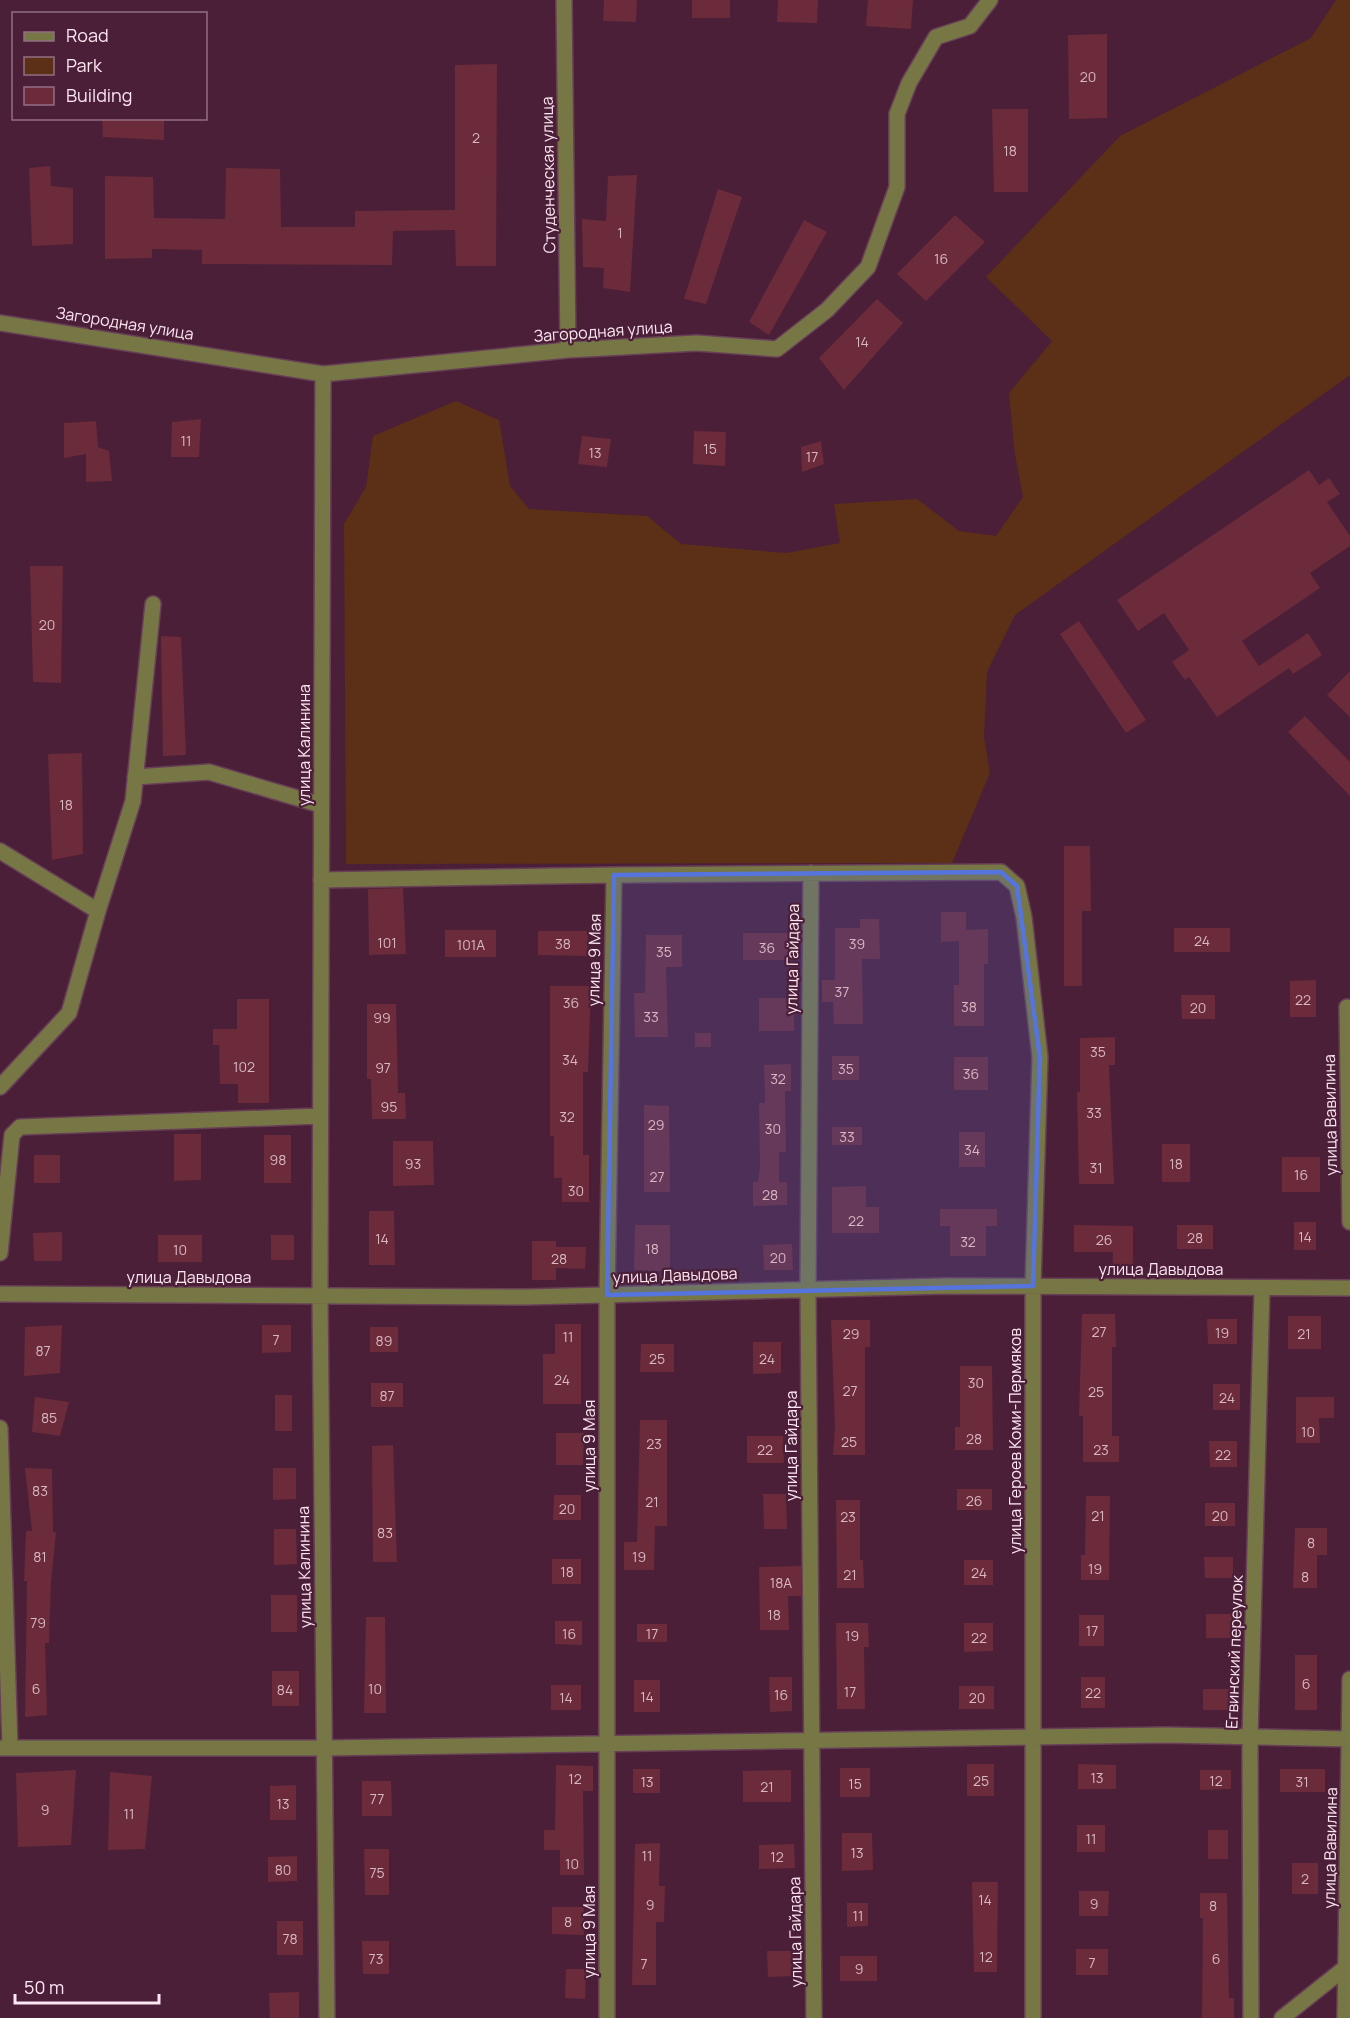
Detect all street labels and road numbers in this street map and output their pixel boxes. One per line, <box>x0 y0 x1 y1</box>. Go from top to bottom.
street label: Студенческая улица <box>536 96 560 254</box>
street label: Загородная улица <box>54 301 196 345</box>
street label: Загородная улица <box>533 315 673 347</box>
street label: улица Калинина <box>293 684 315 806</box>
street label: улица Гайдара <box>780 904 804 1014</box>
street label: улица 9 Мая <box>582 913 606 1007</box>
street label: улица Вавилина <box>1318 1054 1342 1176</box>
street label: улица Давыдова <box>1099 1258 1223 1280</box>
street label: улица Давыдова <box>612 1262 738 1288</box>
street label: улица Давыдова <box>127 1266 251 1288</box>
street label: улица Героев Коми-Пермяков <box>1004 1328 1026 1554</box>
street label: улица Гайдара <box>780 1391 802 1501</box>
street label: улица 9 Мая <box>578 1400 600 1492</box>
street label: улица Калинина <box>292 1506 316 1628</box>
street label: Егвинский переулок <box>1220 1574 1248 1729</box>
street label: улица Вавилина <box>1318 1787 1342 1909</box>
street label: улица Гайдара <box>783 1877 807 1987</box>
street label: улица 9 Мая <box>578 1886 600 1978</box>

